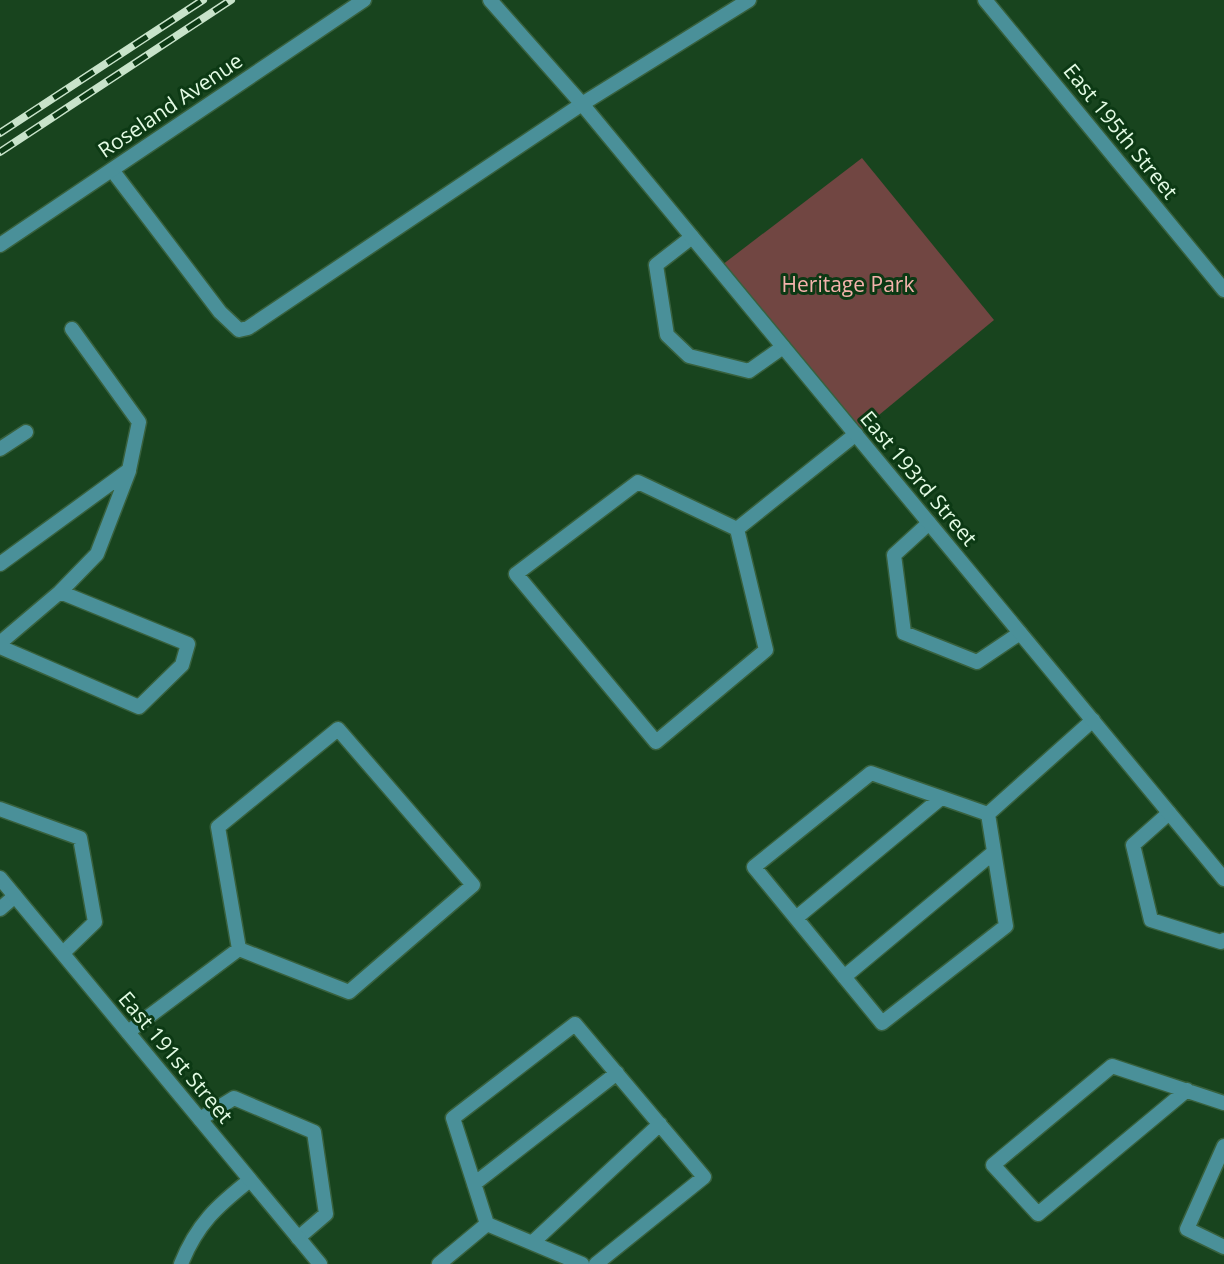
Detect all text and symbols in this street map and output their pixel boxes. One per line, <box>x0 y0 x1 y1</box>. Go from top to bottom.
street label: Roseland Avenue <box>92 46 248 164</box>
street label: East 195th Street <box>1058 57 1184 205</box>
park label: Heritage Park <box>782 270 914 298</box>
street label: East 193rd Street <box>854 405 984 551</box>
street label: East 191st Street <box>113 985 239 1129</box>

